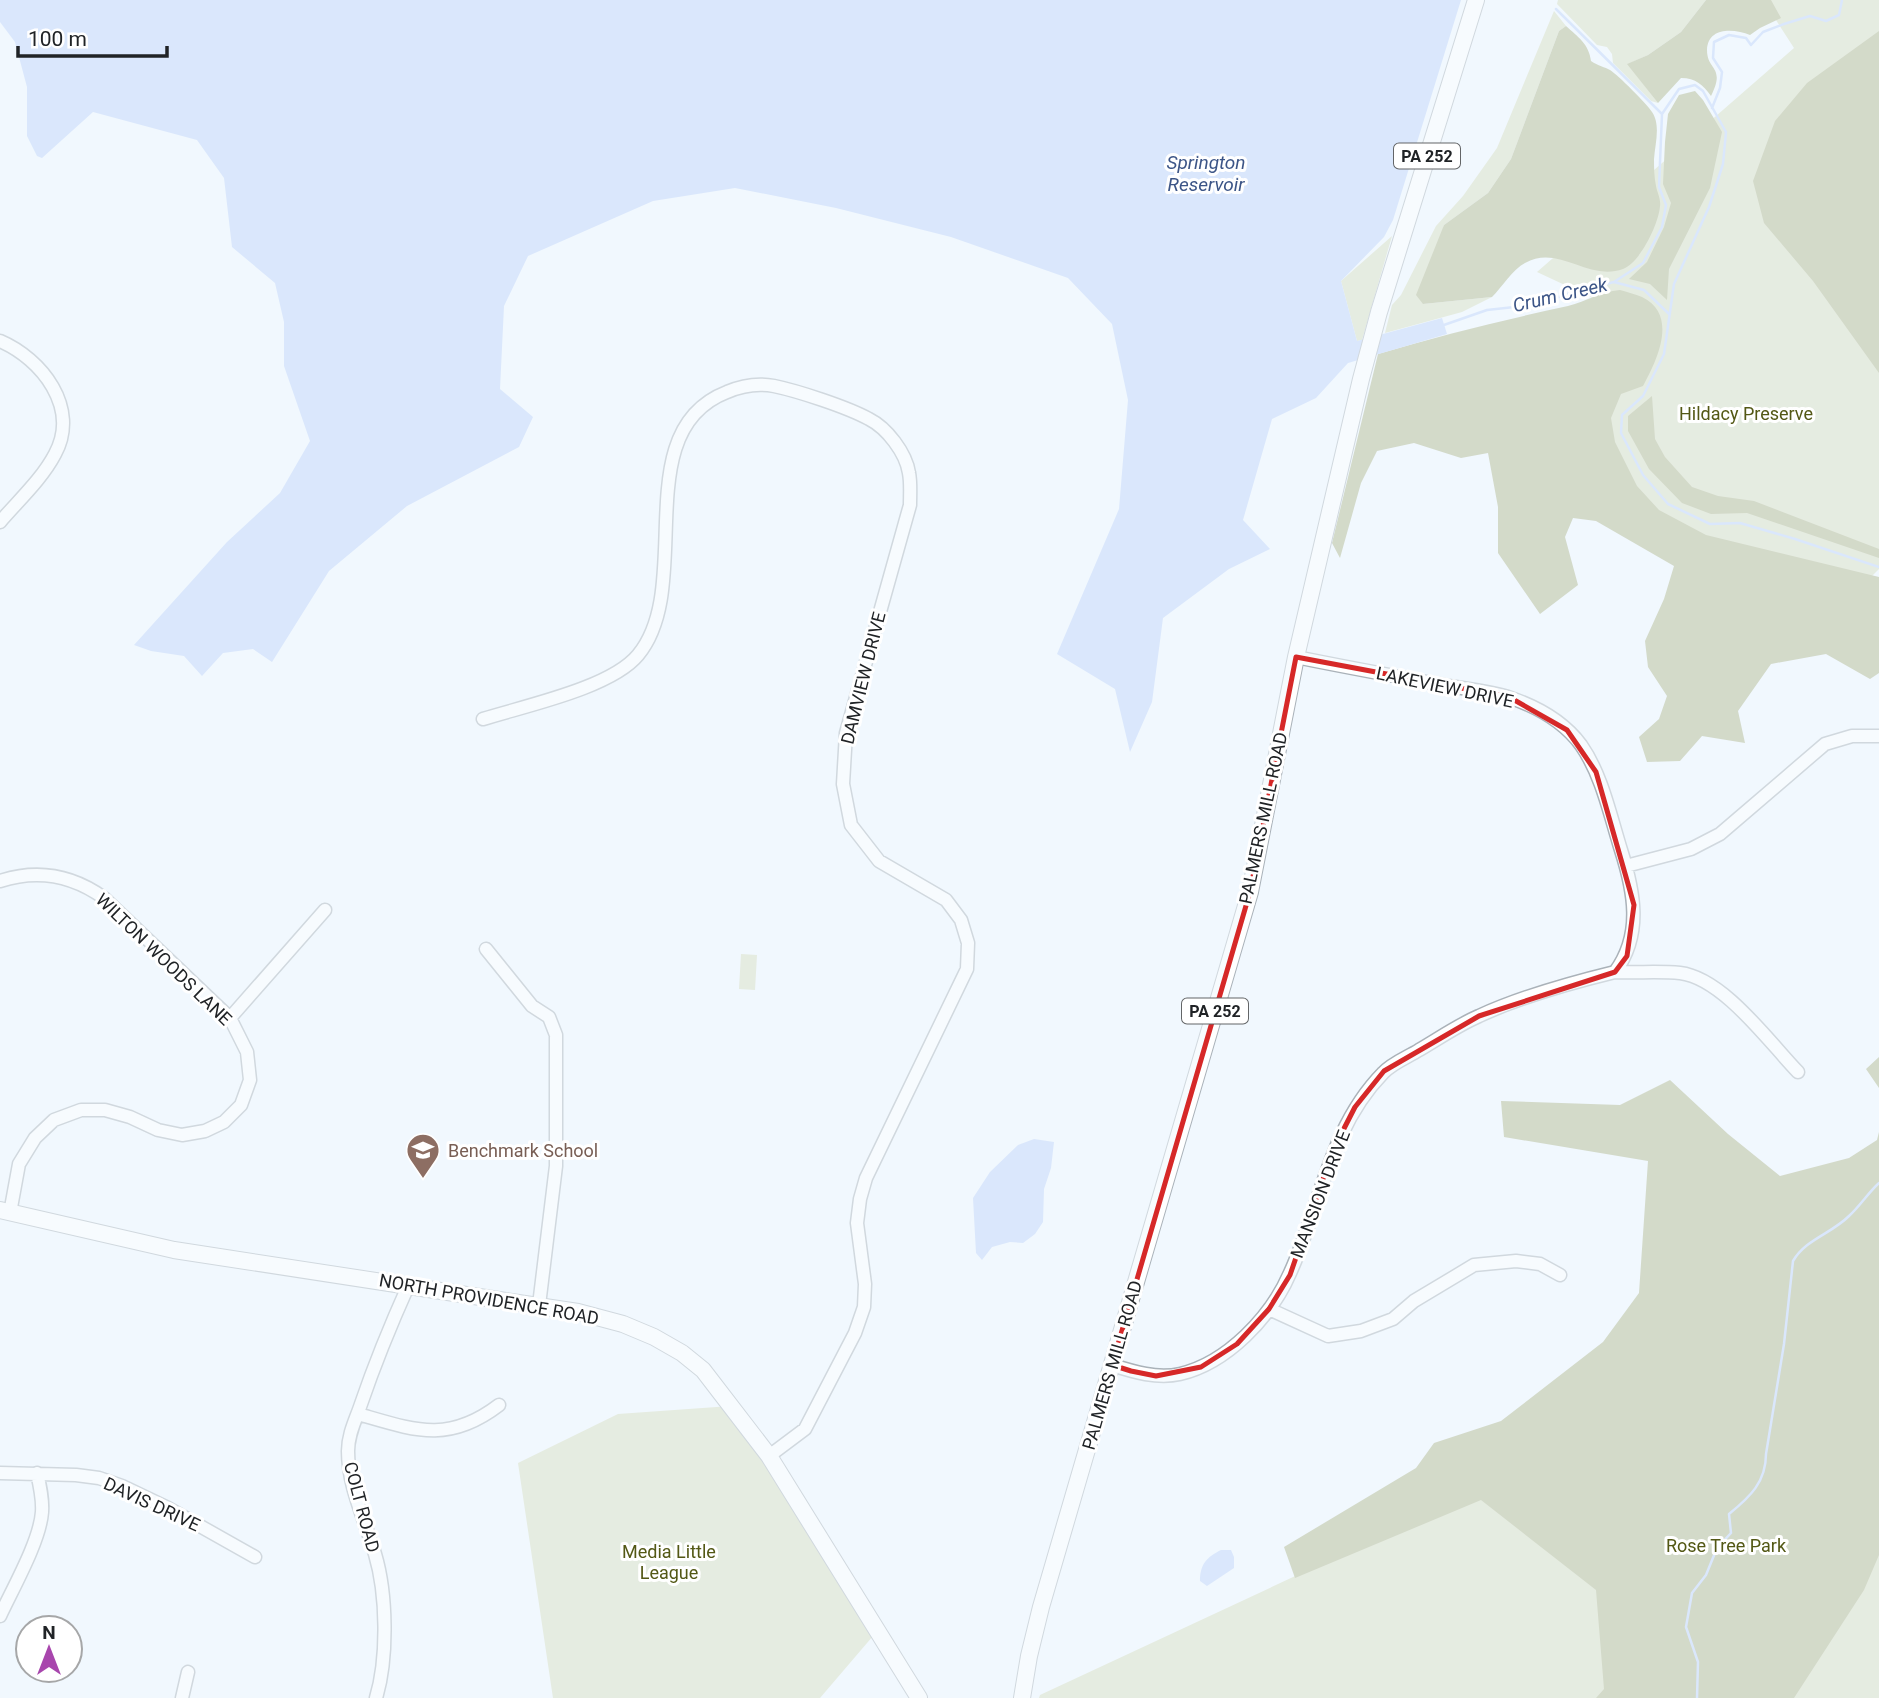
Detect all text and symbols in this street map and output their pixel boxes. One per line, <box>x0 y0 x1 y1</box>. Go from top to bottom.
scale bar <box>18 14 166 58</box>
text: 100 m <box>28 27 87 51</box>
road number: PA 252 <box>1394 144 1460 168</box>
water label: Springton Reservoir <box>1166 151 1246 196</box>
water label: Crum Creek <box>1511 273 1610 317</box>
park label: Hildacy Preserve <box>1679 403 1813 424</box>
street label: DAMVIEW DRIVE <box>836 610 890 746</box>
street label: LAKEVIEW DRIVE <box>1375 662 1515 712</box>
street label: PALMERS MILL ROAD <box>1235 730 1291 906</box>
street label: WILTON WOODS LANE <box>92 889 236 1029</box>
road number: PA 252 <box>1182 998 1248 1023</box>
street label: MANSION DRIVE <box>1286 1127 1354 1261</box>
school or university icon: Benchmark School <box>404 1131 442 1180</box>
place label: Benchmark School <box>448 1140 598 1161</box>
street label: NORTH PROVIDENCE ROAD <box>377 1269 601 1329</box>
street label: PALMERS MILL ROAD <box>1078 1278 1146 1452</box>
street label: COLT ROAD <box>340 1459 384 1555</box>
street label: DAVIS DRIVE <box>101 1473 203 1535</box>
park label: Rose Tree Park <box>1666 1535 1787 1556</box>
park label: Media Little League <box>622 1541 716 1583</box>
north arrow <box>14 1614 84 1684</box>
text: N <box>42 1621 56 1644</box>

